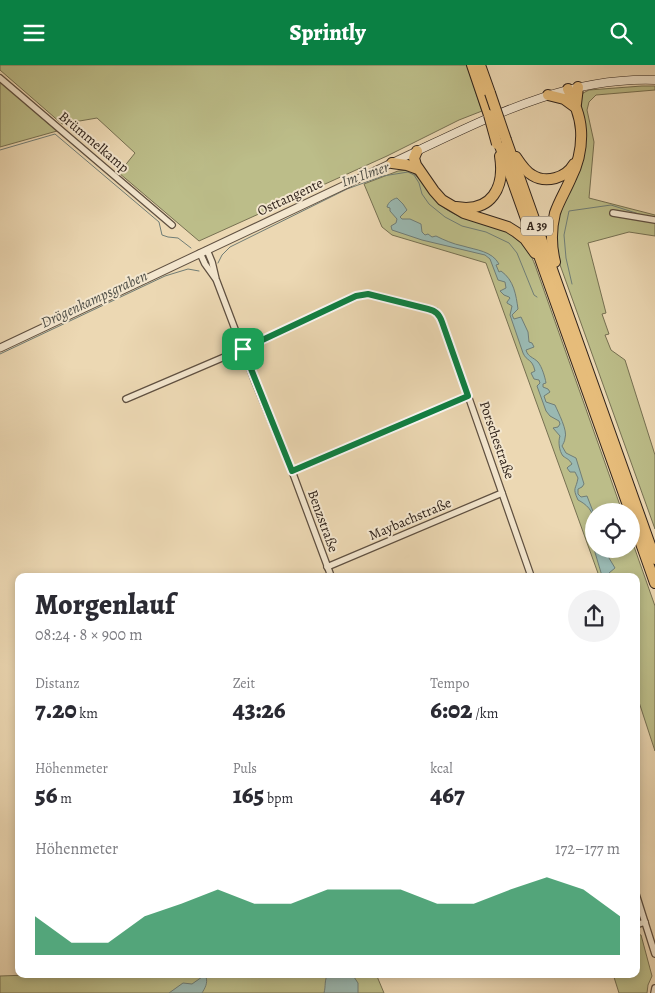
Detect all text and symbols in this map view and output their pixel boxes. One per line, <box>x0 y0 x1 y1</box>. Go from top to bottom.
text: Sprintly <box>289 18 366 48</box>
icon: menu <box>20 19 48 47</box>
icon: search <box>607 19 635 47</box>
street label: Brümmelkamp <box>55 107 133 177</box>
water label: Im Ilmer <box>338 156 392 191</box>
street label: Osttangente <box>254 173 326 221</box>
road number: A 39 <box>521 217 553 235</box>
water label: Drögenkampsgraben <box>37 266 151 332</box>
pin <box>222 328 264 370</box>
icon: arrive <box>229 335 257 363</box>
street label: Porschestraße <box>475 398 519 482</box>
street label: Benzstraße <box>303 487 343 555</box>
street label: Maybachstraße <box>366 493 454 545</box>
map controls <box>585 503 640 558</box>
button: locate <box>585 503 640 558</box>
text: Morgenlauf <box>35 586 175 624</box>
button: share <box>568 590 620 642</box>
text: 08:24 · 8 × 900 m <box>35 624 142 646</box>
text: Distanz <box>35 674 80 693</box>
text: Zeit <box>233 674 255 693</box>
text: Tempo <box>430 674 469 693</box>
text: 7.20 <box>35 693 77 727</box>
text: 43:26 <box>233 693 285 727</box>
text: 6:02 <box>430 693 472 727</box>
text: km <box>77 704 98 723</box>
text: /km <box>472 704 498 723</box>
text: Höhenmeter <box>35 759 108 778</box>
text: Puls <box>233 759 257 778</box>
text: kcal <box>430 759 453 778</box>
text: 56 <box>35 778 57 812</box>
text: 165 <box>233 778 264 812</box>
text: 467 <box>430 778 465 812</box>
text: m <box>57 789 72 808</box>
text: bpm <box>264 789 293 808</box>
text: Höhenmeter <box>35 838 118 860</box>
text: 172–177 m <box>555 838 620 860</box>

